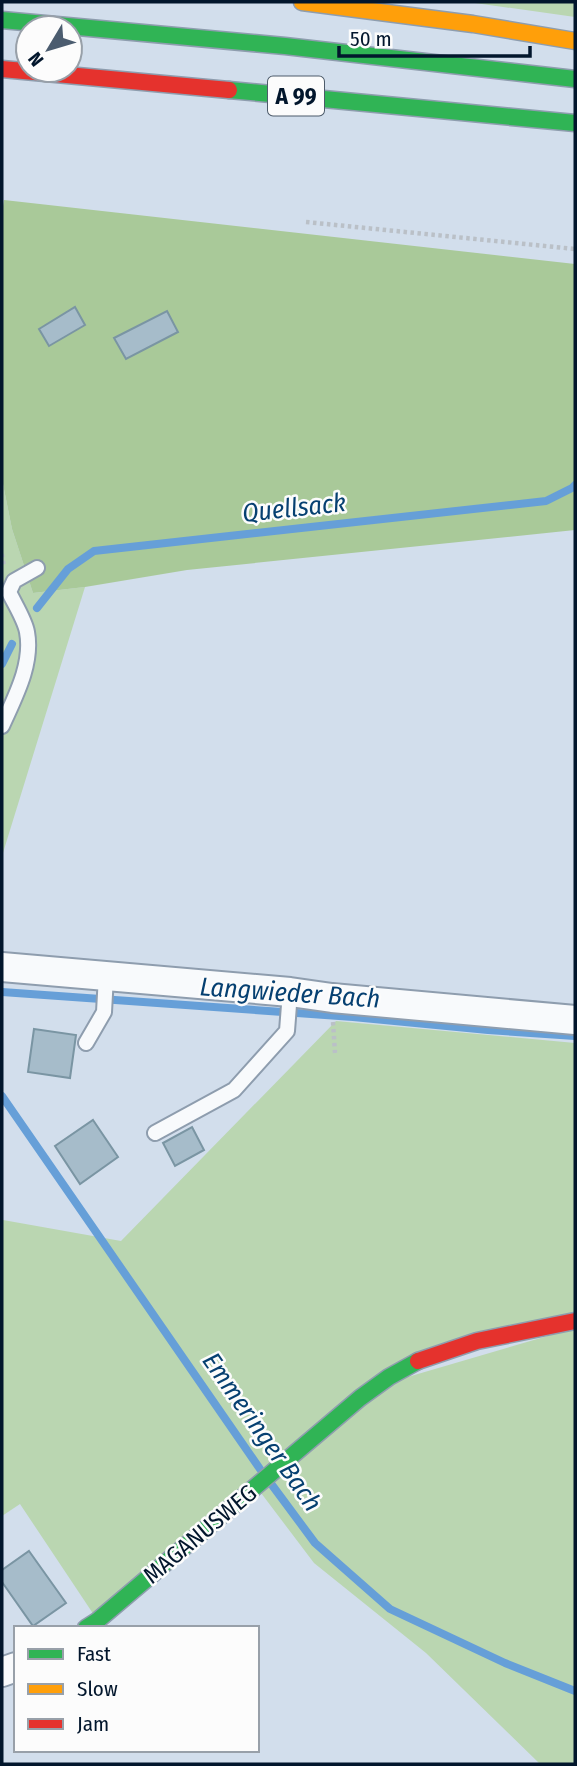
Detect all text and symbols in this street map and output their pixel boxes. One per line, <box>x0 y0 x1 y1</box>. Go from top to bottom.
north arrow <box>14 14 84 84</box>
scale bar <box>339 14 530 58</box>
text: 50 m <box>350 26 392 52</box>
text: N <box>23 48 49 71</box>
road number: A 99 <box>268 76 324 116</box>
water label: Quellsack <box>241 487 348 529</box>
water label: Langwieder Bach <box>199 971 381 1015</box>
water label: Emmeringer Bach <box>196 1347 328 1517</box>
street label: MAGANUSWEG <box>138 1479 262 1589</box>
legend <box>14 1626 259 1752</box>
text: Fast <box>77 1641 111 1667</box>
text: Slow <box>77 1676 118 1702</box>
text: Jam <box>77 1711 109 1737</box>

